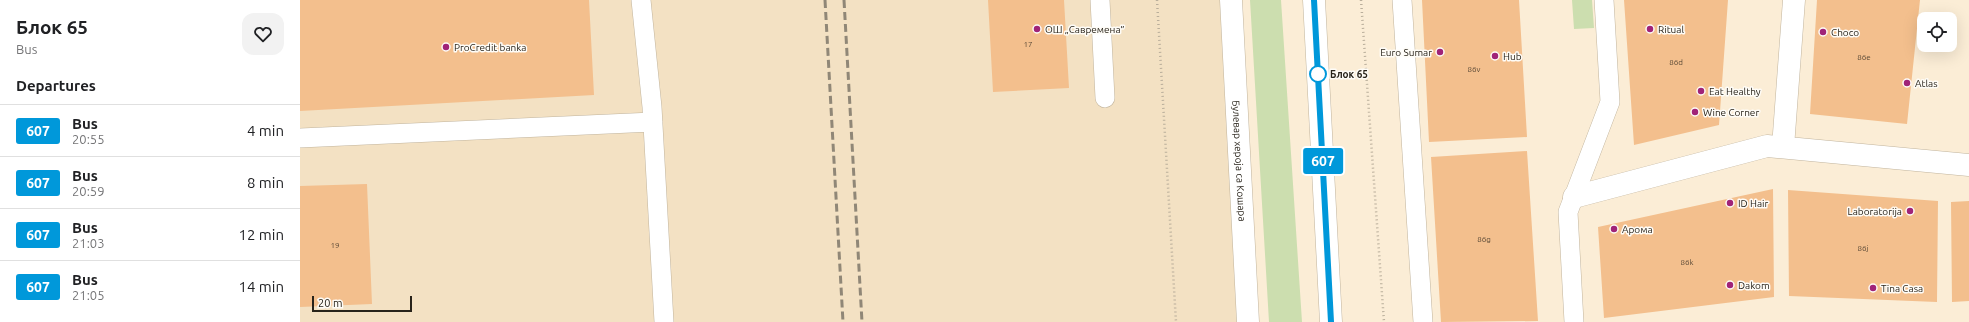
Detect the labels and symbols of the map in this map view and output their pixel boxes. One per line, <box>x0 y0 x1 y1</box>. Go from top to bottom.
marker: ОШ „Савремена” <box>1032 24 1042 34</box>
place label: ОШ „Савремена” <box>1045 24 1124 35</box>
marker: Ritual <box>1645 24 1655 34</box>
place label: Ritual <box>1658 24 1684 35</box>
marker: Choco <box>1818 27 1828 37</box>
place label: Choco <box>1831 27 1859 38</box>
house number: 17 <box>1023 40 1033 49</box>
marker: ProCredit banka <box>441 42 451 52</box>
place label: ProCredit banka <box>454 42 526 53</box>
place label: Euro Sumar <box>1380 47 1432 58</box>
marker: Euro Sumar <box>1435 47 1445 57</box>
marker: Hub <box>1490 51 1500 61</box>
place label: Hub <box>1503 51 1522 62</box>
house number: 86e <box>1857 53 1871 62</box>
house number: 86d <box>1669 58 1683 67</box>
marker: Блок 65 <box>1309 65 1327 83</box>
house number: 86v <box>1468 65 1481 74</box>
place label: Блок 65 <box>1330 69 1368 80</box>
marker: Atlas <box>1902 78 1912 88</box>
place label: Atlas <box>1915 78 1938 89</box>
marker: Eat Healthy <box>1696 86 1706 96</box>
place label: Eat Healthy <box>1709 86 1761 97</box>
street label: Булевар хероја са Кошара <box>1230 100 1248 222</box>
marker: Wine Corner <box>1690 107 1700 117</box>
place label: Wine Corner <box>1703 107 1759 118</box>
line badge: 607 <box>1300 148 1346 174</box>
marker: ID Hair <box>1725 198 1735 208</box>
place label: ID Hair <box>1738 198 1768 209</box>
place label: Laboratorija <box>1848 206 1902 217</box>
marker: Laboratorija <box>1905 206 1915 216</box>
marker: Арома <box>1609 224 1619 234</box>
place label: Арома <box>1622 224 1653 235</box>
house number: 86g <box>1477 235 1491 244</box>
house number: 19 <box>330 241 340 250</box>
house number: 86j <box>1858 244 1869 253</box>
house number: 86k <box>1680 258 1694 267</box>
marker: Dakom <box>1725 280 1735 290</box>
place label: Dakom <box>1738 280 1770 291</box>
marker: Tina Casa <box>1868 283 1878 293</box>
place label: Tina Casa <box>1881 283 1923 294</box>
scale bar <box>312 294 412 313</box>

